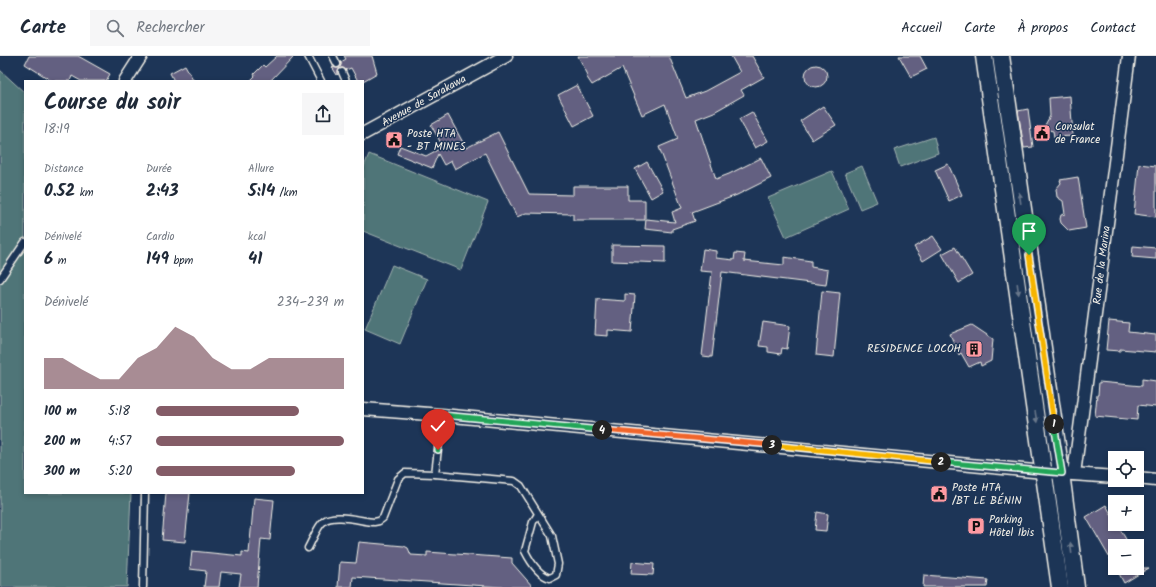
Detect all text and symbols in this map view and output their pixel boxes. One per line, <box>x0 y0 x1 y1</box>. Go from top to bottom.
search box <box>90 10 370 46</box>
text: Carte <box>20 13 66 43</box>
text: Rechercher <box>136 16 205 40</box>
icon: search <box>104 17 126 39</box>
text: Accueil <box>901 17 942 39</box>
text: Carte <box>964 17 995 39</box>
text: À propos <box>1017 17 1068 39</box>
text: Contact <box>1090 17 1136 39</box>
street label: Avenue de Sarakawa <box>378 70 470 132</box>
text: Course du soir <box>44 86 181 121</box>
button: share <box>302 93 344 135</box>
place label: Consulat de France <box>1055 118 1100 149</box>
text: 18:19 <box>44 119 70 140</box>
public building icon: Consulat de France <box>1032 123 1052 143</box>
place label: Poste HTA - BT MINES <box>407 125 466 156</box>
public building icon: Poste HTA - BT MINES <box>384 130 404 150</box>
text: Distance <box>44 160 84 178</box>
text: Durée <box>146 160 172 178</box>
text: Allure <box>248 160 274 178</box>
text: 0.52 <box>44 178 75 205</box>
text: 2:43 <box>146 178 179 205</box>
text: 5:14 <box>248 178 275 205</box>
text: km <box>75 184 94 202</box>
text: /km <box>275 184 297 202</box>
one-way arrow <box>1017 192 1023 204</box>
pin <box>1012 214 1046 255</box>
icon: arrive <box>1018 220 1040 242</box>
street label: Rue de la Marina <box>1088 225 1116 305</box>
text: Dénivelé <box>44 228 82 246</box>
text: Cardio <box>146 228 174 246</box>
text: kcal <box>248 228 266 246</box>
text: 6 <box>44 246 53 273</box>
text: 149 <box>146 246 169 273</box>
text: 41 <box>248 246 262 273</box>
text: m <box>53 252 66 270</box>
text: bpm <box>169 252 193 270</box>
one-way arrow <box>1015 283 1021 295</box>
text: Dénivelé <box>44 292 88 313</box>
text: 234–239 m <box>277 292 344 313</box>
building icon: RESIDENCE LOCOH <box>964 339 984 359</box>
place label: RESIDENCE LOCOH <box>867 340 961 358</box>
text: 100 m <box>44 401 77 422</box>
text: 5:18 <box>108 401 130 422</box>
pin <box>421 409 455 450</box>
one-way arrow <box>1033 411 1039 423</box>
pin: 1 <box>1044 414 1064 434</box>
icon: check <box>427 415 449 437</box>
text: 1 <box>1052 415 1056 433</box>
pin: 4 <box>592 420 612 440</box>
text: 4 <box>599 421 605 439</box>
text: 200 m <box>44 431 81 452</box>
text: 4:57 <box>108 431 131 452</box>
pin: 3 <box>762 435 782 455</box>
text: 3 <box>769 436 775 454</box>
map controls <box>1108 451 1144 575</box>
button: locate <box>1108 451 1144 487</box>
pin: 2 <box>931 452 951 472</box>
text: 2 <box>938 453 944 471</box>
text: 300 m <box>44 461 80 482</box>
text: 5:20 <box>108 461 132 482</box>
place label: Poste HTA /BT LE BÉNIN <box>952 479 1022 510</box>
public building icon: Poste HTA /BT LE BÉNIN <box>929 484 949 504</box>
button: + <box>1108 495 1144 531</box>
place label: Parking Hôtel Ibis <box>989 511 1034 542</box>
parking icon: Parking Hôtel Ibis <box>966 516 986 536</box>
button: − <box>1108 539 1144 575</box>
one-way arrow <box>1068 542 1074 554</box>

